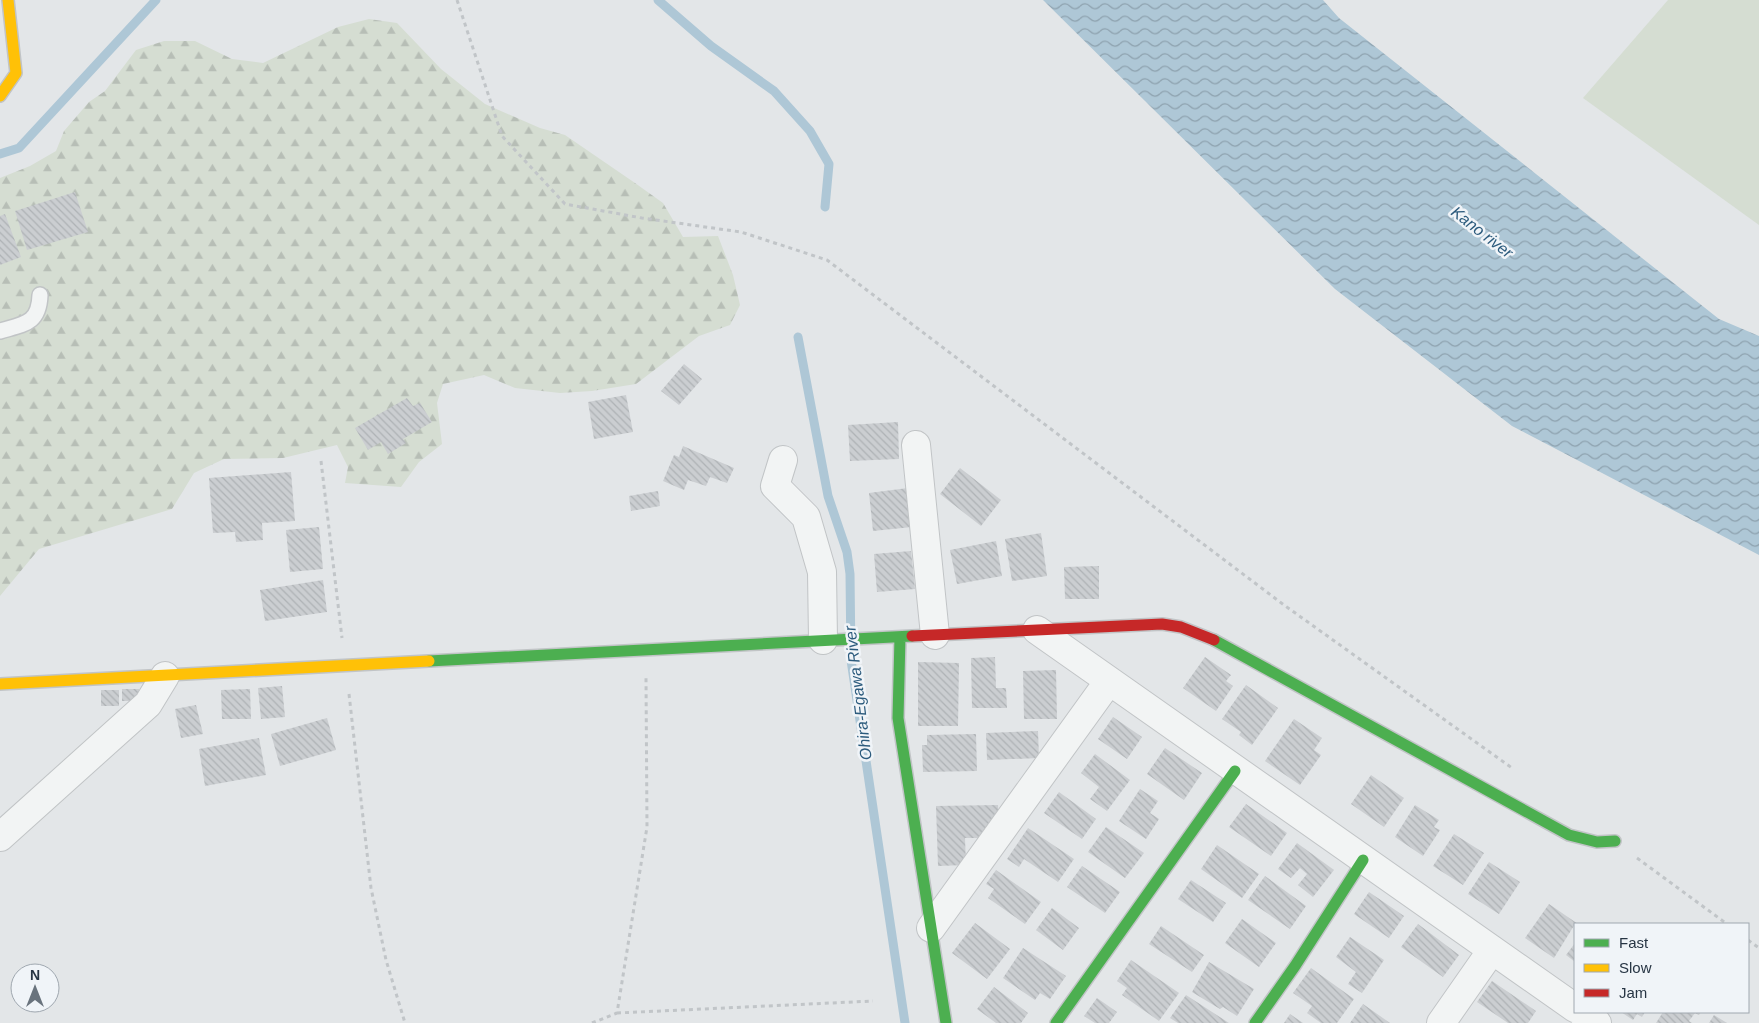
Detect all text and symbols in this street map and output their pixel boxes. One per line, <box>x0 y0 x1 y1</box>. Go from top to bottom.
water label: Kano river <box>1448 203 1516 262</box>
water label: Ohira-Egawa River <box>841 624 875 761</box>
legend <box>1574 923 1749 1013</box>
text: Fast <box>1619 934 1649 951</box>
text: Slow <box>1619 959 1652 976</box>
north arrow <box>10 963 60 1013</box>
text: N <box>30 967 40 983</box>
text: Jam <box>1619 984 1647 1001</box>

